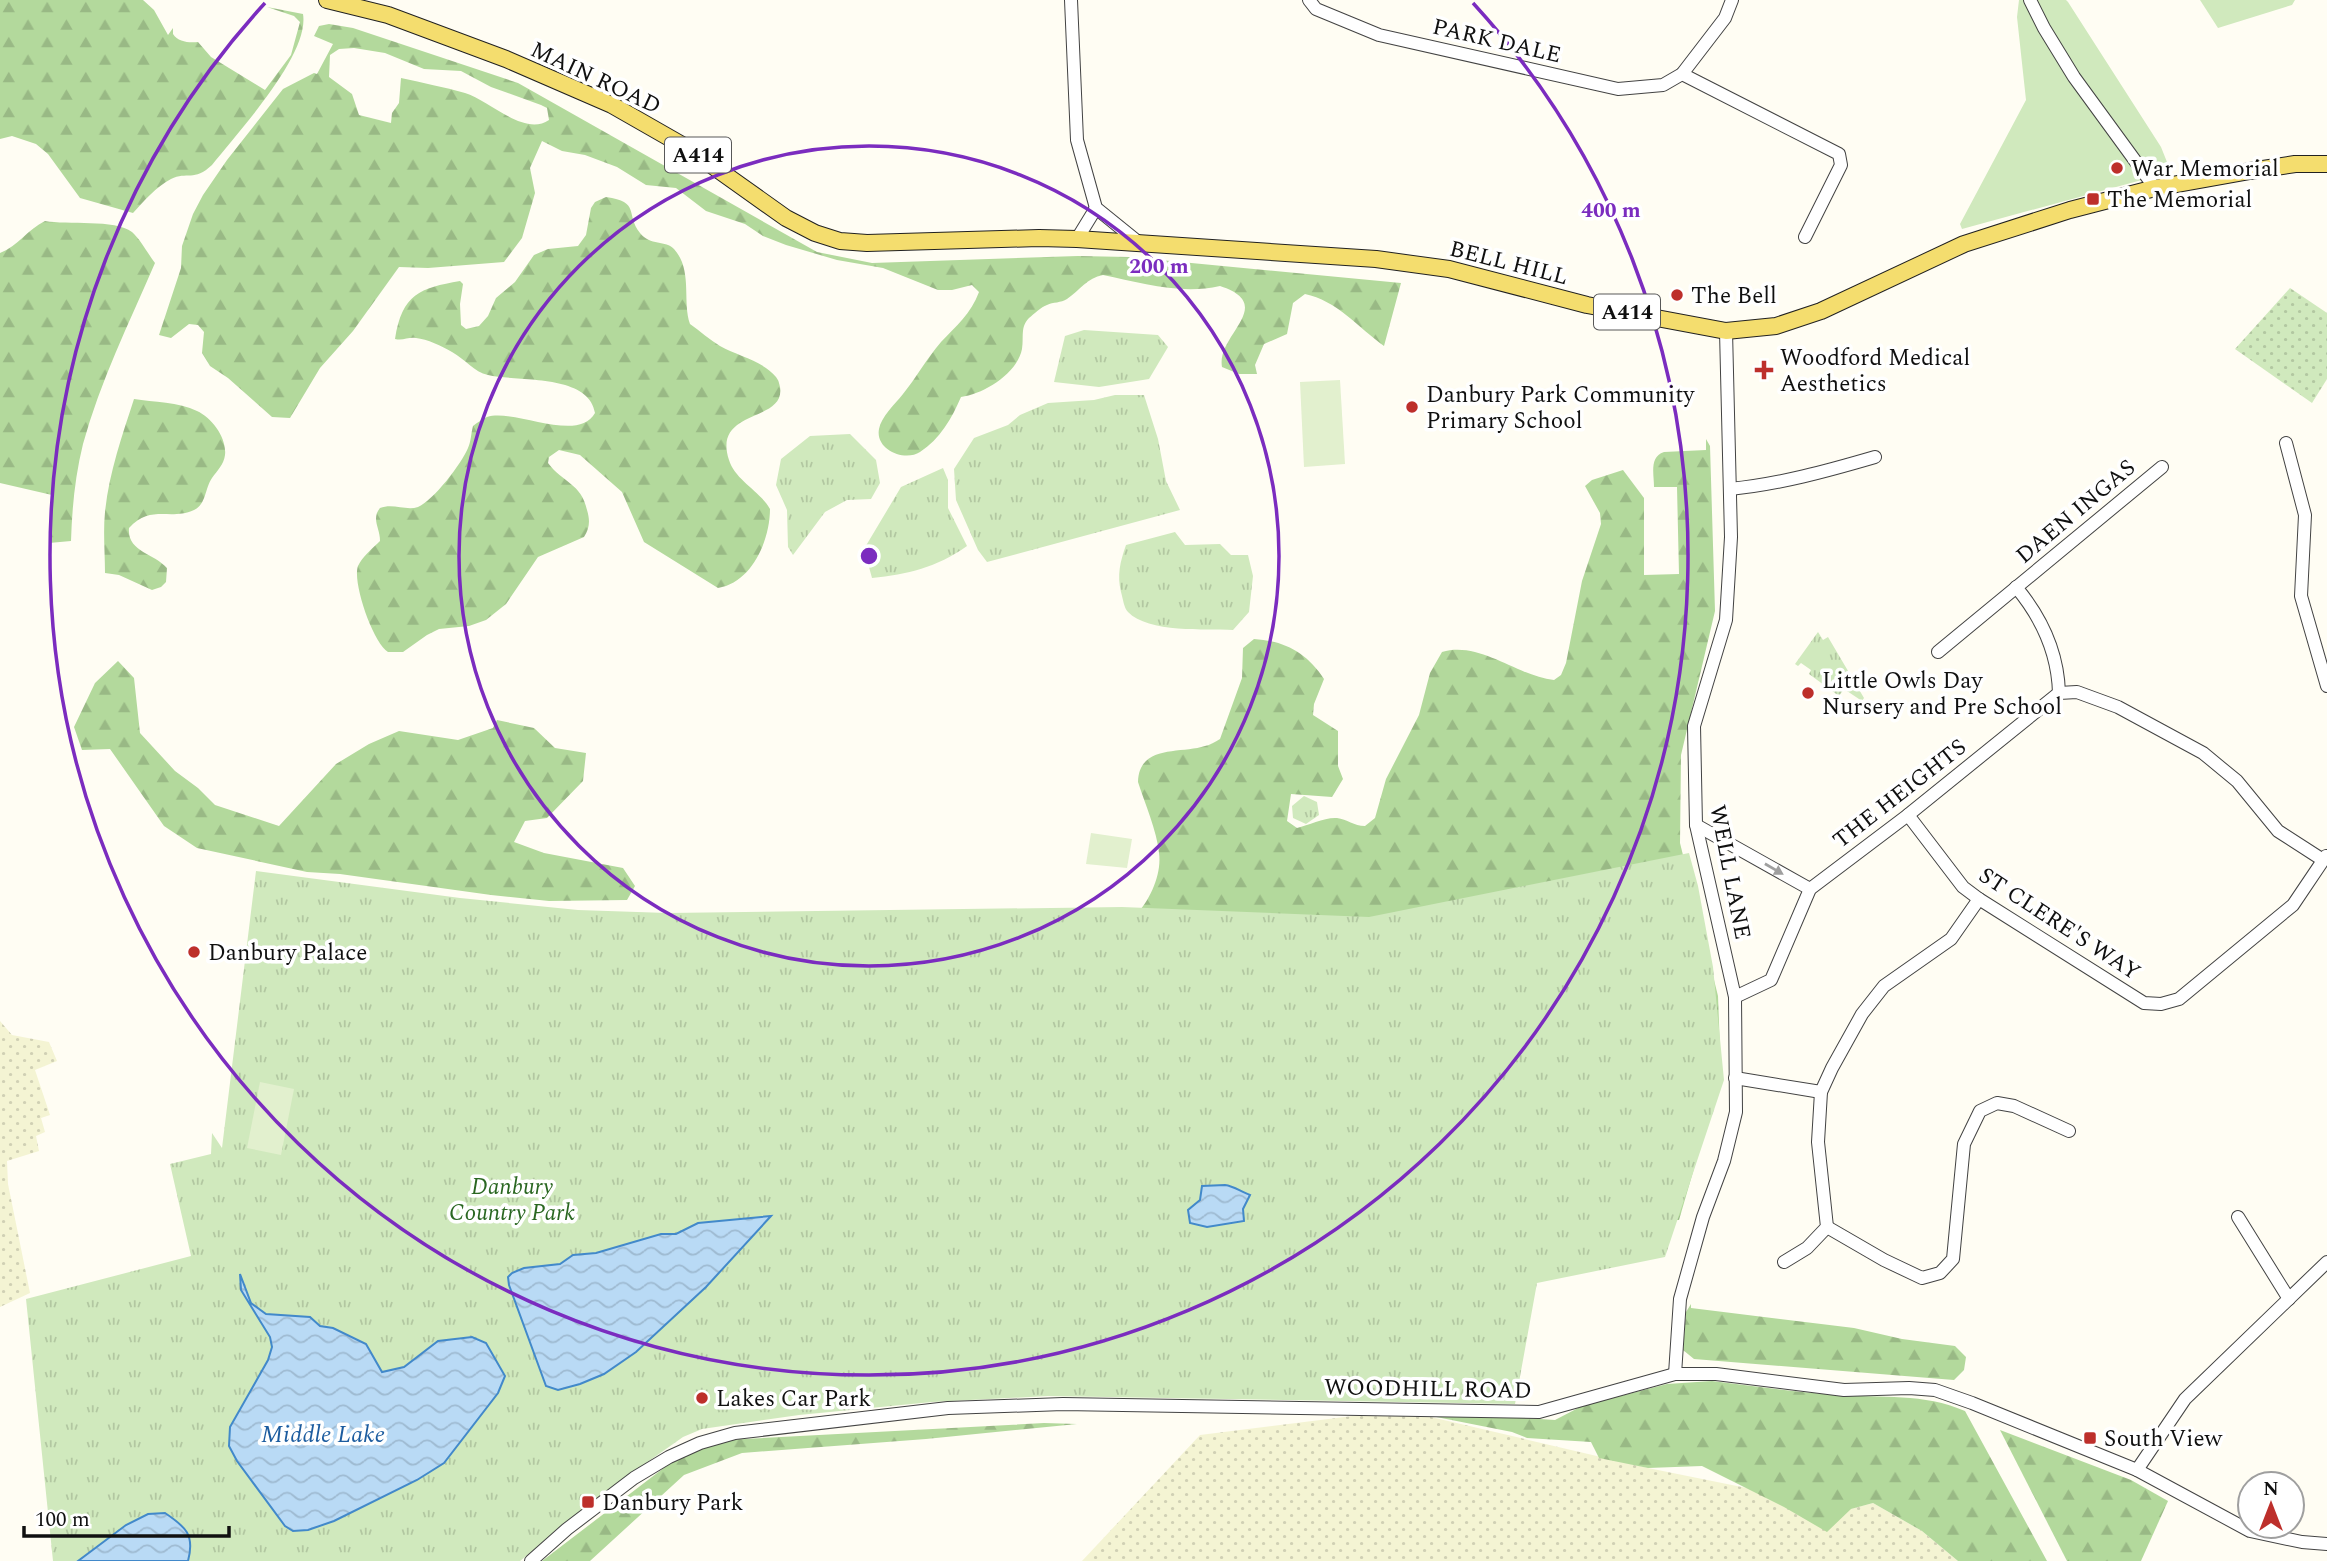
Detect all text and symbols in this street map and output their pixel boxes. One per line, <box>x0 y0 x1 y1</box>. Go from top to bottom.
street label: PARK DALE <box>1429 10 1565 73</box>
street label: MAIN ROAD <box>524 33 666 124</box>
road number: A414 <box>665 138 731 172</box>
place label: War Memorial <box>2131 152 2279 187</box>
marker: War Memorial <box>2109 160 2125 176</box>
place label: The Memorial <box>2107 183 2252 218</box>
marker: The Memorial <box>2085 191 2101 207</box>
text: 400 m <box>1581 195 1641 227</box>
street label: BELL HILL <box>1446 232 1572 295</box>
text: 200 m <box>1129 251 1189 283</box>
place label: The Bell <box>1691 279 1777 314</box>
marker: The Bell <box>1669 287 1685 303</box>
road number: A414 <box>1594 294 1660 330</box>
place label: Woodford Medical Aesthetics <box>1780 341 1970 402</box>
marker: Woodford Medical Aesthetics <box>1754 360 1774 380</box>
place label: Danbury Park Community Primary School <box>1426 378 1695 439</box>
marker: Danbury Park Community Primary School <box>1404 399 1420 415</box>
street label: DAEN INGAS <box>2008 451 2144 573</box>
centre of rings <box>857 544 881 568</box>
place label: Little Owls Day Nursery and Pre School <box>1822 664 2062 725</box>
marker: Little Owls Day Nursery and Pre School <box>1800 685 1816 701</box>
street label: THE HEIGHTS <box>1826 731 1974 858</box>
street label: WELL LANE <box>1699 802 1760 943</box>
street label: ST CLERE'S WAY <box>1971 859 2147 990</box>
one-way arrow <box>1765 863 1784 875</box>
place label: Danbury Palace <box>208 936 367 971</box>
marker: Danbury Palace <box>186 944 202 960</box>
park label: Danbury Country Park <box>449 1170 575 1231</box>
street label: WOODHILL ROAD <box>1324 1370 1532 1409</box>
place label: Lakes Car Park <box>716 1382 871 1417</box>
marker: Lakes Car Park <box>694 1390 710 1406</box>
water label: Middle Lake <box>261 1417 385 1453</box>
place label: South View <box>2104 1422 2223 1457</box>
marker: South View <box>2082 1430 2098 1446</box>
north arrow <box>2236 1470 2306 1540</box>
text: N <box>2263 1475 2279 1504</box>
place label: Danbury Park <box>602 1486 744 1521</box>
scale bar <box>24 1494 229 1538</box>
marker: Danbury Park <box>580 1494 596 1510</box>
text: 100 m <box>35 1504 90 1536</box>

